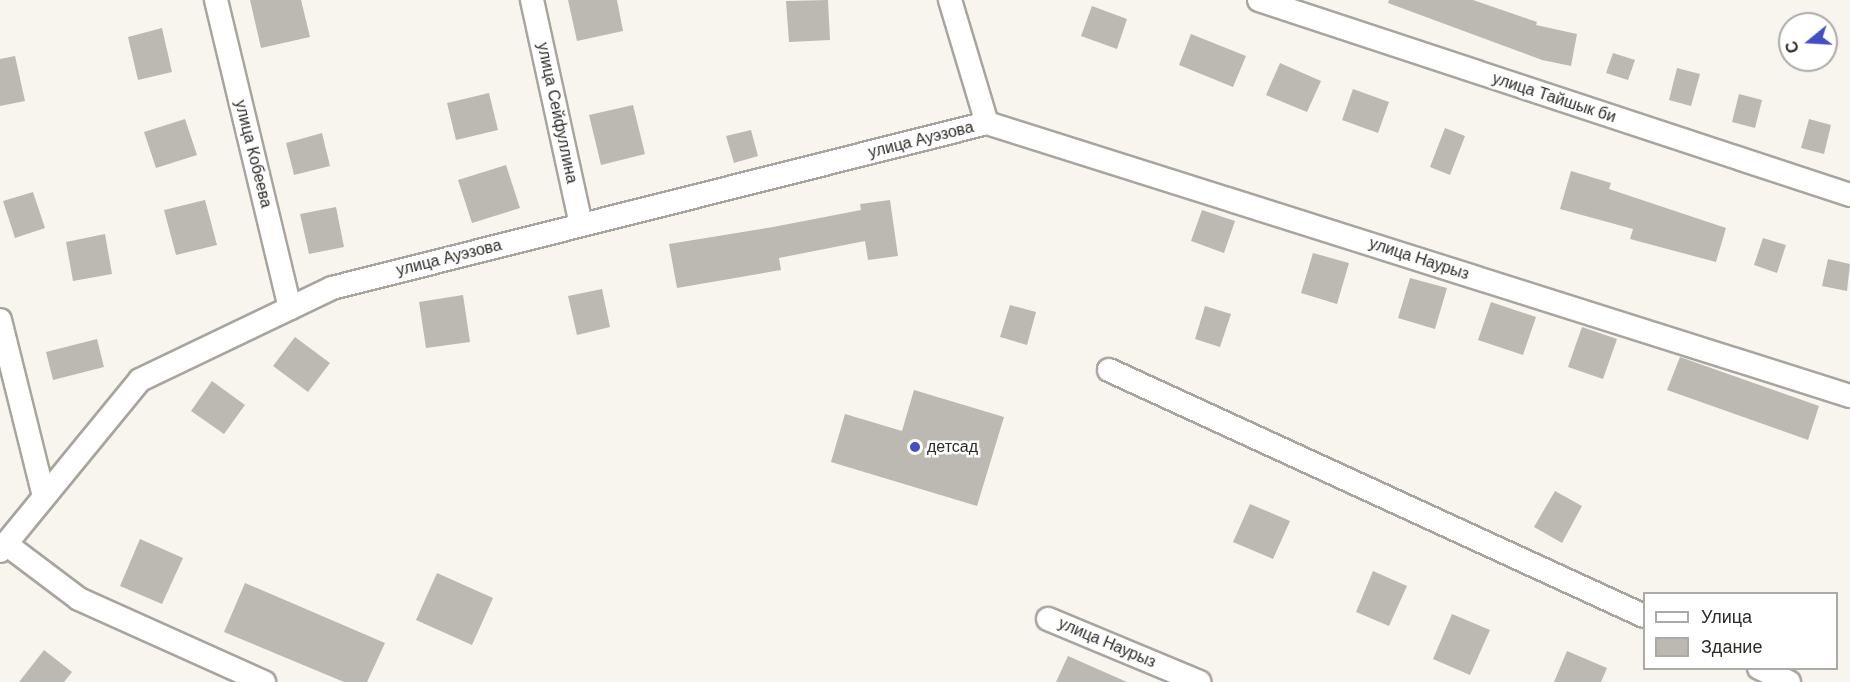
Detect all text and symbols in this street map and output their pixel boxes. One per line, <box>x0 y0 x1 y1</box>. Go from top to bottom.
north arrow <box>1778 12 1838 72</box>
text: С <box>1781 38 1804 56</box>
street label: улица Сейфуллина <box>533 41 581 185</box>
street label: улица Тайшык би <box>1490 69 1618 127</box>
street label: улица Кобеева <box>230 98 276 210</box>
street label: улица Ауэзова <box>866 118 976 162</box>
street label: улица Наурыз <box>1367 234 1471 284</box>
street label: улица Ауэзова <box>394 236 504 280</box>
place label: детсад <box>927 437 978 457</box>
marker: детсад <box>908 440 922 454</box>
legend <box>1643 592 1838 670</box>
text: Улица <box>1701 605 1752 629</box>
street label: улица Наурыз <box>1055 614 1159 672</box>
text: Здание <box>1701 635 1762 659</box>

